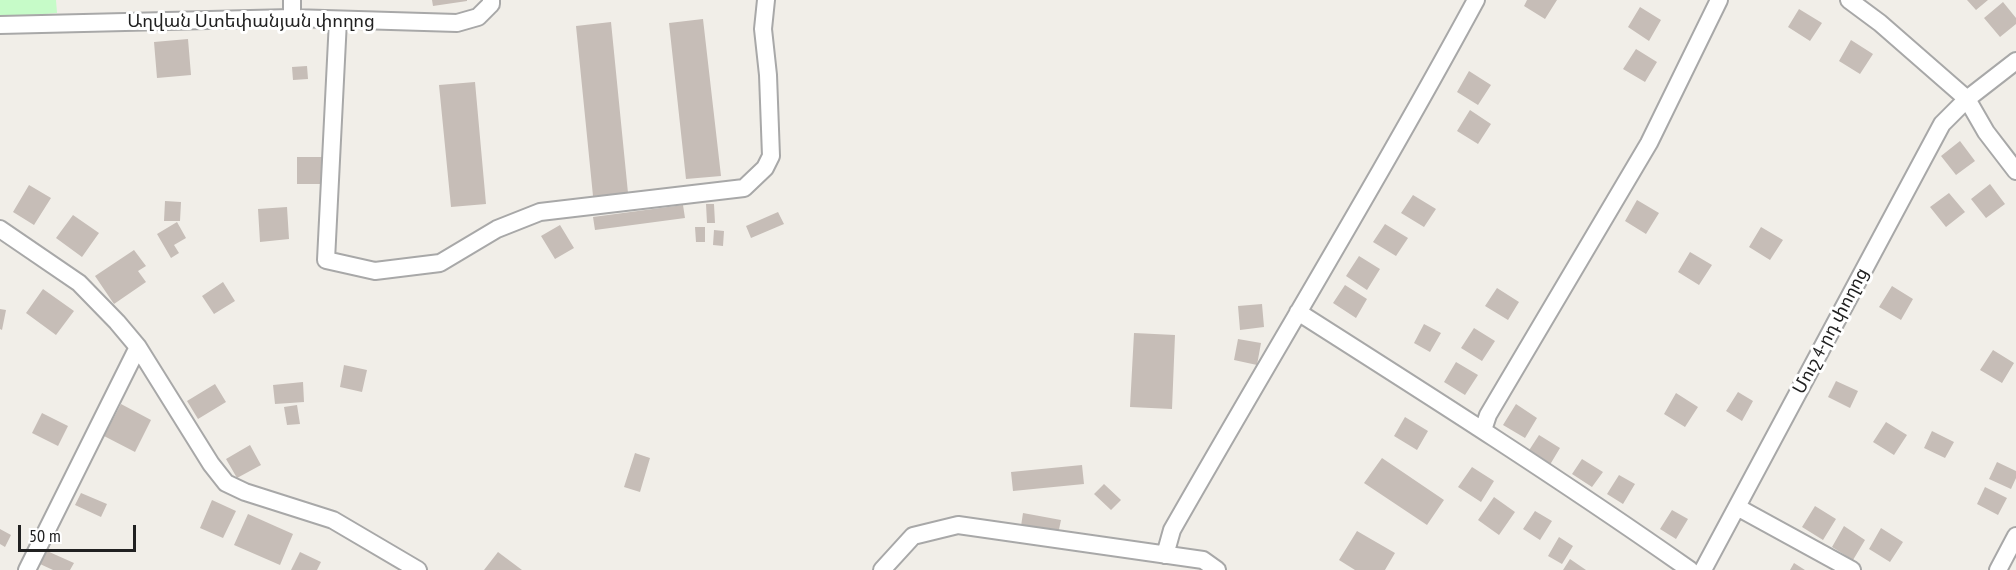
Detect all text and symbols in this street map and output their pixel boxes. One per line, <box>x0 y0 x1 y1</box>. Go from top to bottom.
street label: Աղվան Ստեփանյան փողոց <box>127 11 375 33</box>
street label: Մուշ 4-րդ փողոց <box>1789 264 1873 398</box>
scale bar <box>21 513 140 551</box>
text: 50 m <box>29 524 61 547</box>

